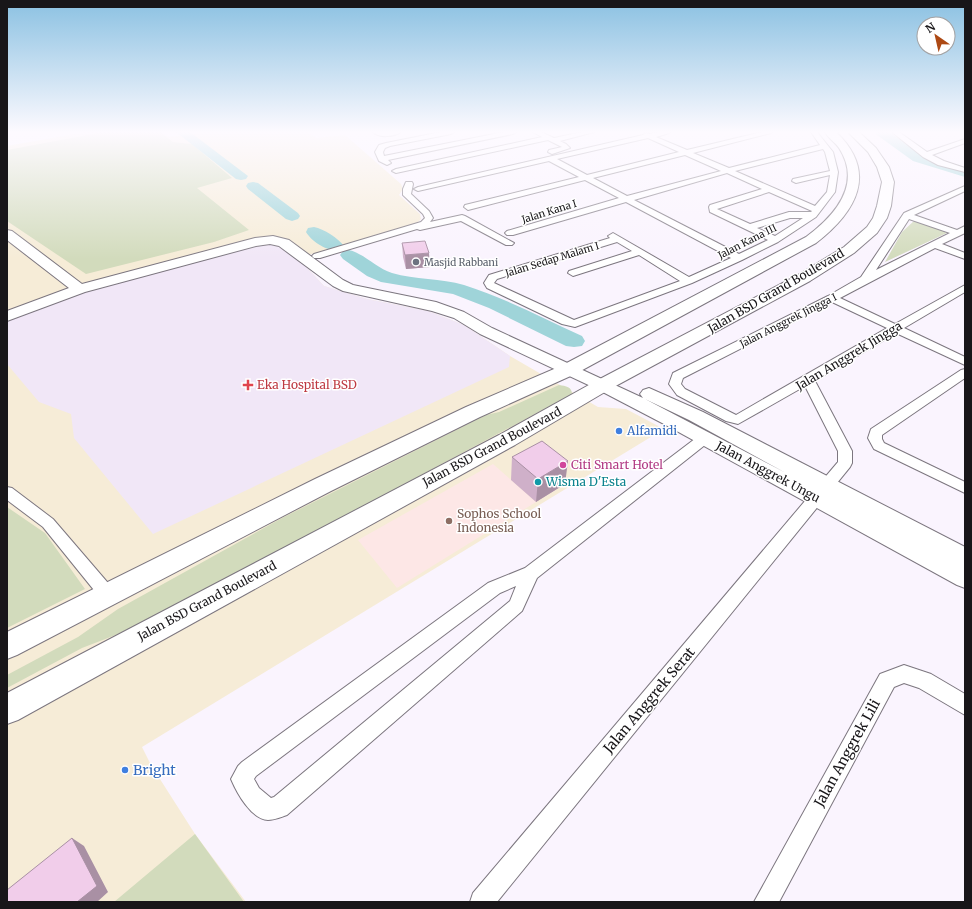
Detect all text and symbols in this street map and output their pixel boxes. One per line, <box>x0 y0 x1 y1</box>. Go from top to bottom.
north arrow <box>916 16 956 56</box>
text: N <box>923 19 938 36</box>
street label: Jalan Kana I <box>519 197 579 226</box>
street label: Jalan Kana III <box>715 221 779 262</box>
street label: Jalan Sedap Malam I <box>503 239 601 280</box>
street label: Jalan BSD Grand Boulevard <box>704 245 847 336</box>
place label: Masjid Rabbani <box>424 256 498 269</box>
marker: Masjid Rabbani <box>411 257 421 267</box>
street label: Jalan Anggrek Jingga I <box>737 290 839 351</box>
street label: Jalan Anggrek Jingga <box>792 318 905 394</box>
place label: Eka Hospital BSD <box>257 377 357 392</box>
marker: Eka Hospital BSD <box>242 379 254 391</box>
street label: Jalan BSD Grand Boulevard <box>419 404 564 490</box>
place label: Alfamidi <box>626 423 677 438</box>
marker: Alfamidi <box>614 426 624 436</box>
street label: Jalan Anggrek Ungu <box>713 437 823 506</box>
place label: Citi Smart Hotel <box>571 457 663 472</box>
marker: Citi Smart Hotel <box>558 460 568 470</box>
place label: Wisma D'Esta <box>545 474 627 489</box>
marker: Wisma D'Esta <box>533 477 543 487</box>
place label: Sophos School Indonesia <box>457 506 541 535</box>
marker: Sophos School Indonesia <box>444 516 454 526</box>
street label: Jalan BSD Grand Boulevard <box>134 558 279 644</box>
street label: Jalan Anggrek Serat <box>599 643 699 758</box>
street label: Jalan Anggrek Lili <box>809 696 884 811</box>
place label: Bright <box>133 761 176 779</box>
marker: Bright <box>120 765 130 775</box>

